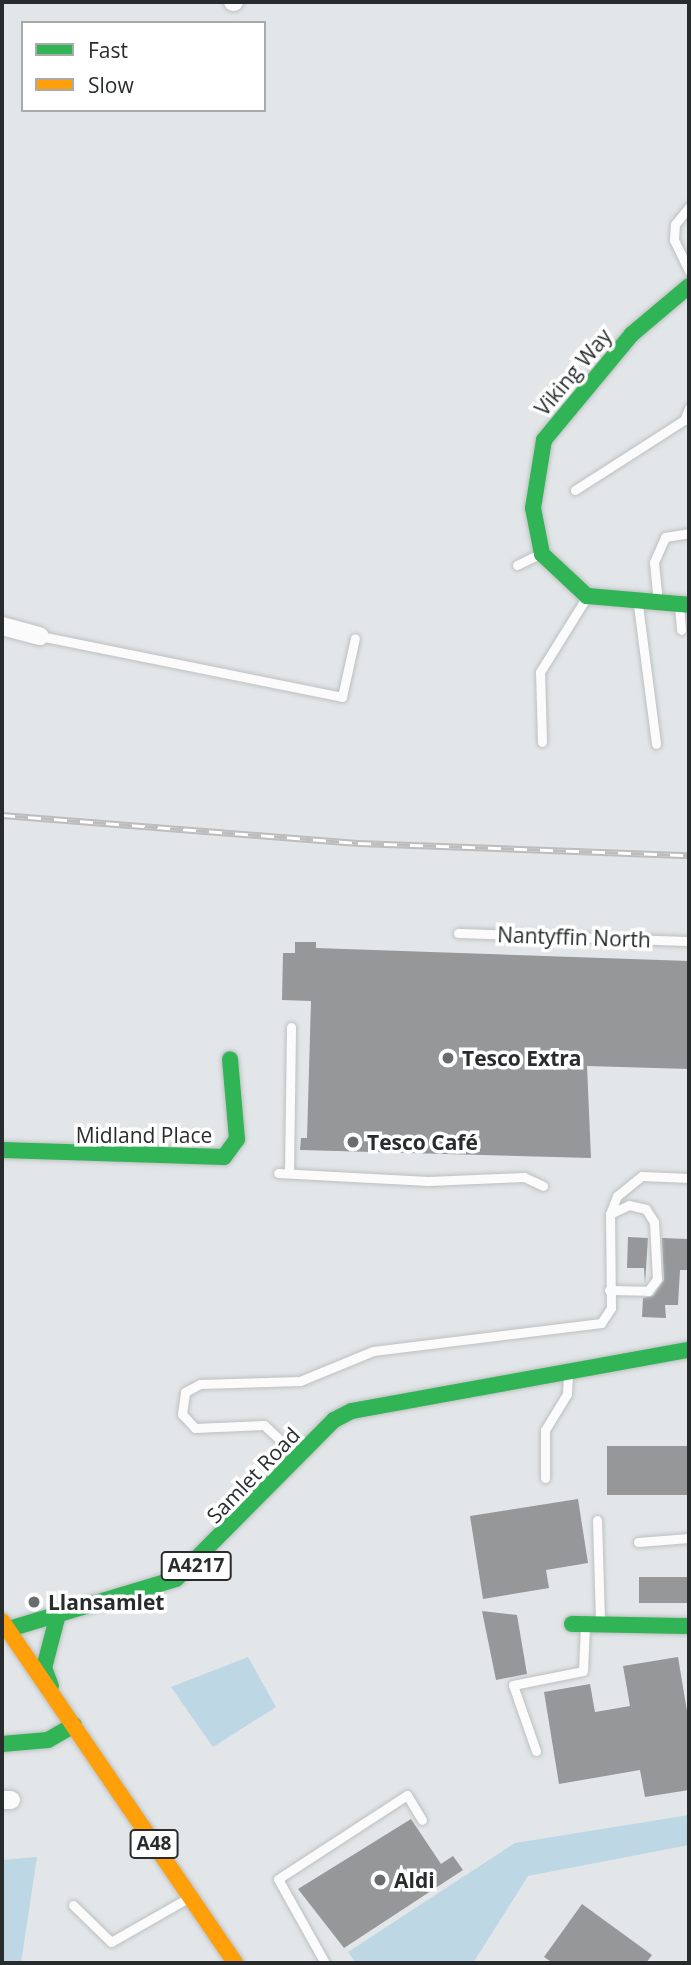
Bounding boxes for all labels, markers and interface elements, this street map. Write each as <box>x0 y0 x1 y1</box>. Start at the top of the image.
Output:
legend <box>21 21 266 112</box>
text: Fast <box>88 36 128 64</box>
text: Slow <box>88 71 134 99</box>
street label: Viking Way <box>529 324 617 420</box>
street label: Nantyffin North <box>497 922 651 952</box>
place label: Tesco Extra <box>462 1045 581 1071</box>
marker: Tesco Extra <box>440 1050 456 1066</box>
street label: Midland Place <box>76 1122 212 1148</box>
place label: Tesco Café <box>367 1129 478 1155</box>
marker: Tesco Café <box>345 1134 361 1150</box>
street label: Samlet Road <box>201 1422 305 1528</box>
road number: A4217 <box>159 1550 233 1582</box>
place label: Llansamlet <box>48 1589 164 1615</box>
marker: Llansamlet <box>26 1594 42 1610</box>
road number: A48 <box>130 1828 178 1860</box>
place label: Aldi <box>394 1867 435 1893</box>
marker: Aldi <box>372 1872 388 1888</box>

